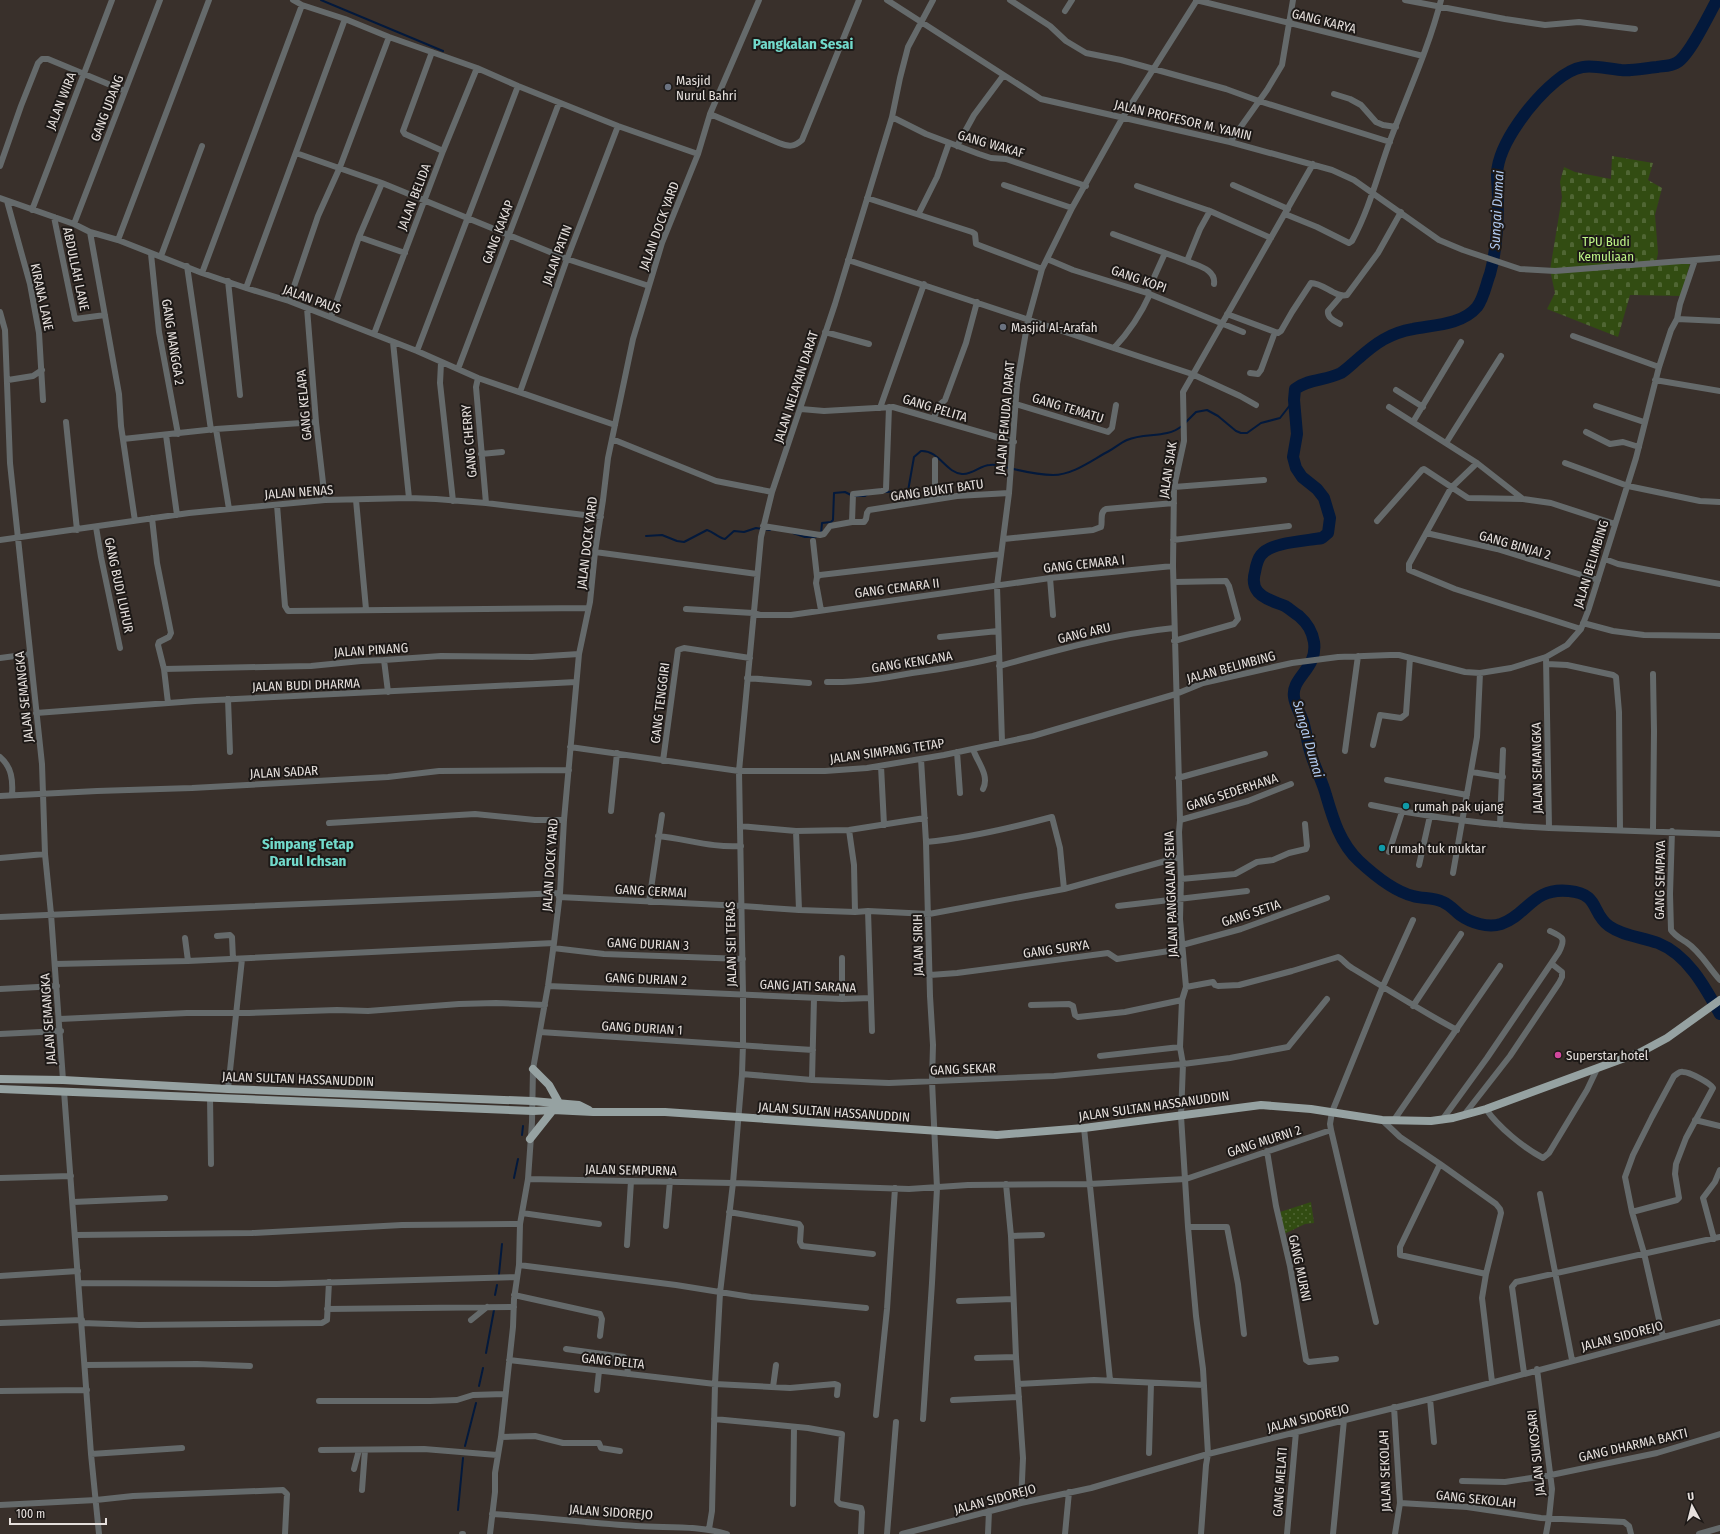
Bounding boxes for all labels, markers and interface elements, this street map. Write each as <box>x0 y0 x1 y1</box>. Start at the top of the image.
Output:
street label: GANG KARYA <box>1290 6 1358 36</box>
district label: Pangkalan Sesai <box>753 35 853 53</box>
street label: JALAN WIRA <box>43 70 79 132</box>
street label: GANG UDANG <box>87 73 127 143</box>
place label: Masjid Nurul Bahri <box>676 73 737 103</box>
marker: Masjid Nurul Bahri <box>663 82 673 92</box>
street label: JALAN PROFESOR M. YAMIN <box>1113 97 1253 143</box>
street label: GANG WAKAF <box>956 127 1026 161</box>
street label: JALAN BELIDA <box>394 161 434 233</box>
water label: Sungai Dumai <box>1486 169 1508 251</box>
street label: JALAN DOCK YARD <box>636 180 682 272</box>
street label: GANG KAKAP <box>479 198 517 266</box>
street label: JALAN PATIN <box>539 223 575 287</box>
street label: ABDULLAH LANE <box>60 226 92 312</box>
park label: TPU Budi Kemuliaan <box>1578 234 1634 264</box>
street label: KIRANA LANE <box>28 262 56 332</box>
street label: GANG KOPI <box>1109 263 1169 295</box>
street label: JALAN PAUS <box>281 282 343 316</box>
street label: GANG MANGGA 2 <box>159 298 187 386</box>
place label: Masjid Al-Arafah <box>1011 320 1098 335</box>
marker: Masjid Al-Arafah <box>998 322 1008 332</box>
street label: JALAN NELAYAN DARAT <box>771 329 821 445</box>
street label: JALAN PEMUDA DARAT <box>993 360 1017 476</box>
street label: GANG KELAPA <box>293 369 315 441</box>
street label: GANG TEMATU <box>1030 390 1106 426</box>
street label: GANG PELITA <box>901 391 969 425</box>
street label: GANG CHERRY <box>458 403 480 478</box>
street label: JALAN SIAK <box>1156 440 1180 500</box>
street label: GANG BUKIT BATU <box>890 476 984 504</box>
street label: JALAN NENAS <box>264 482 334 502</box>
street label: JALAN DOCK YARD <box>574 496 600 590</box>
street label: JALAN BELIMBING <box>1570 518 1612 610</box>
street label: GANG BINJAI 2 <box>1478 528 1553 562</box>
street label: GANG BUDI LUHUR <box>102 536 136 634</box>
street label: GANG CEMARA I <box>1043 552 1125 576</box>
street label: GANG CEMARA II <box>854 575 940 601</box>
street label: GANG ARU <box>1056 620 1112 646</box>
street label: JALAN PINANG <box>333 640 409 660</box>
street label: GANG KENCANA <box>870 648 954 676</box>
street label: JALAN BELIMBING <box>1185 648 1277 686</box>
street label: JALAN SEMANGKA <box>12 651 36 743</box>
street label: GANG TENGGIRI <box>648 662 672 744</box>
street label: JALAN BUDI DHARMA <box>252 676 360 694</box>
water label: Sungai Dumai <box>1289 697 1327 780</box>
street label: JALAN SEMANGKA <box>1529 722 1545 814</box>
street label: JALAN SIMPANG TETAP <box>829 736 945 766</box>
street label: JALAN SADAR <box>249 763 319 781</box>
street label: GANG SEDERHANA <box>1184 770 1280 814</box>
place label: rumah pak ujang <box>1414 799 1504 814</box>
marker: rumah pak ujang <box>1401 801 1411 811</box>
street label: JALAN DOCK YARD <box>539 818 561 912</box>
street label: JALAN PANGKALAN SENA <box>1161 830 1181 958</box>
district label: Simpang Tetap Darul Ichsan <box>262 835 354 870</box>
street label: GANG SEMPAYA <box>1652 840 1668 920</box>
place label: rumah tuk muktar <box>1390 841 1486 856</box>
marker: rumah tuk muktar <box>1377 843 1387 853</box>
street label: GANG CERMAI <box>615 882 687 900</box>
street label: GANG SETIA <box>1219 896 1283 930</box>
street label: JALAN SEI TERAS <box>723 901 739 987</box>
street label: JALAN SIRIH <box>910 914 926 976</box>
street label: GANG DURIAN 3 <box>607 935 689 953</box>
street label: GANG SURYA <box>1022 937 1090 961</box>
street label: GANG DURIAN 2 <box>605 970 687 988</box>
street label: JALAN SEMANGKA <box>37 973 59 1065</box>
street label: GANG JATI SARANA <box>759 977 857 995</box>
street label: GANG DURIAN 1 <box>601 1018 683 1038</box>
place label: Superstar hotel <box>1566 1048 1649 1063</box>
marker: Superstar hotel <box>1553 1050 1563 1060</box>
street label: GANG SEKAR <box>930 1060 996 1078</box>
street label: JALAN SULTAN HASSANUDDIN <box>222 1069 374 1089</box>
street label: JALAN SULTAN HASSANUDDIN <box>1078 1088 1230 1124</box>
street label: JALAN SULTAN HASSANUDDIN <box>758 1099 910 1125</box>
street label: GANG MURNI 2 <box>1225 1122 1303 1160</box>
street label: JALAN SEMPURNA <box>585 1162 677 1178</box>
street label: GANG MURNI <box>1286 1233 1314 1303</box>
street label: JALAN SIDOREJO <box>1579 1318 1665 1354</box>
street label: GANG DELTA <box>581 1350 645 1372</box>
street label: JALAN SIDOREJO <box>1265 1401 1351 1435</box>
street label: JALAN SUKOSARI <box>1524 1409 1548 1497</box>
street label: GANG DHARMA BAKTI <box>1577 1425 1689 1465</box>
street label: JALAN SEKOLAH <box>1376 1430 1394 1512</box>
street label: GANG MELATI <box>1270 1447 1290 1517</box>
street label: JALAN SIDOREJO <box>952 1481 1038 1517</box>
north arrow <box>1672 1486 1712 1526</box>
street label: GANG SEKOLAH <box>1435 1487 1517 1511</box>
text: U <box>1687 1490 1695 1503</box>
scale bar <box>10 1500 106 1526</box>
street label: JALAN SIDOREJO <box>568 1502 654 1522</box>
text: 100 m <box>16 1507 45 1521</box>

